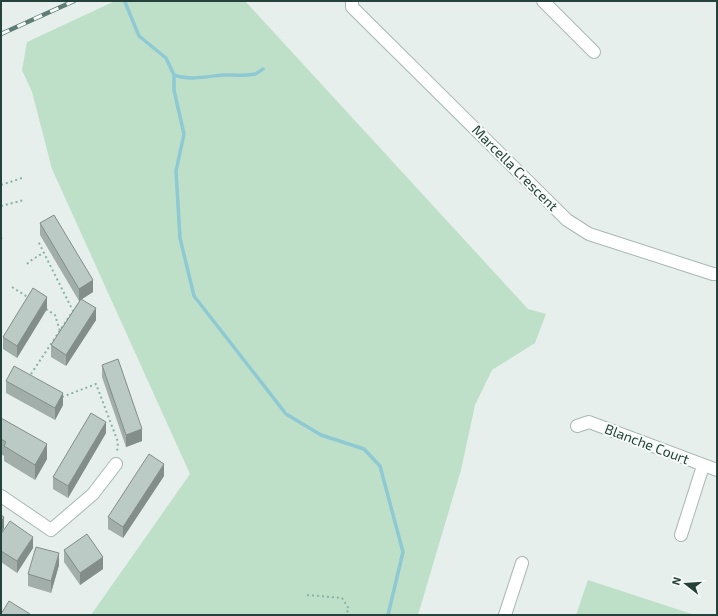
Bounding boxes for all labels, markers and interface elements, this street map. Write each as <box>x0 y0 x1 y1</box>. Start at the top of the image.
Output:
street label: Marcella Crescent <box>469 121 562 214</box>
street label: Blanche Court <box>603 420 692 467</box>
north arrow <box>666 564 706 604</box>
text: N <box>669 575 683 587</box>

